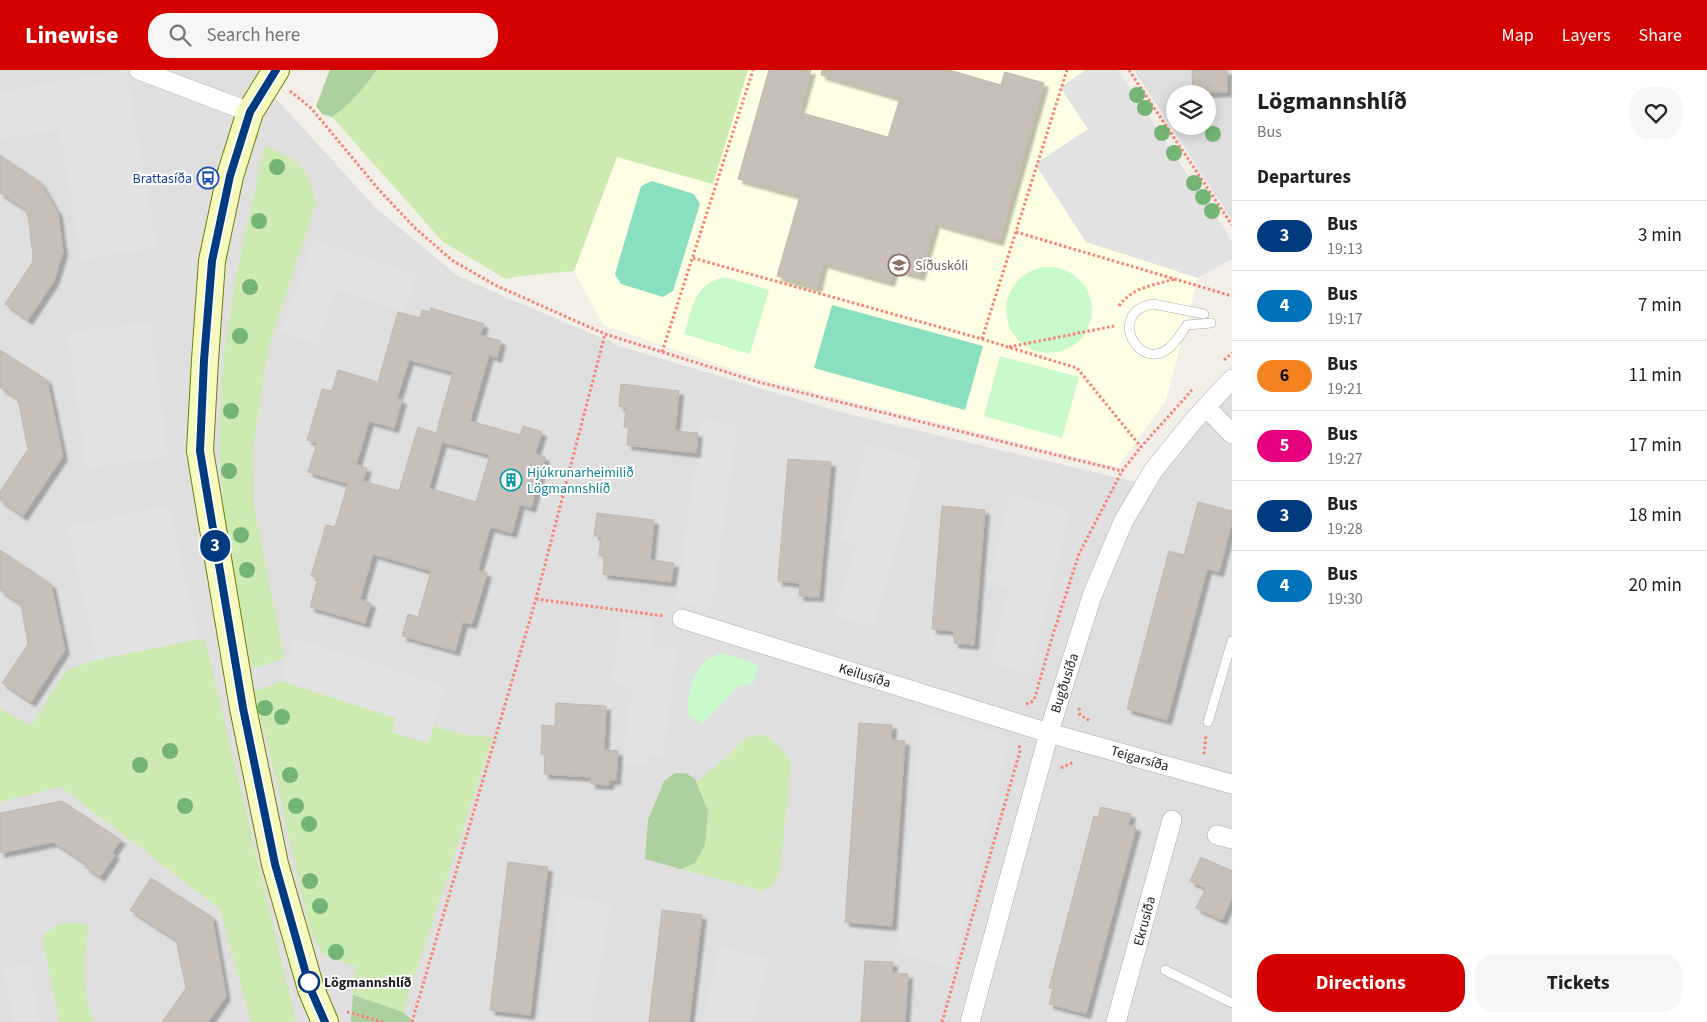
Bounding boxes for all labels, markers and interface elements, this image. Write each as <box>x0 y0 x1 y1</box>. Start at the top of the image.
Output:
search box <box>148 13 498 58</box>
text: Linewise <box>25 18 118 53</box>
icon: search <box>166 21 194 49</box>
text: Search here <box>206 22 300 49</box>
text: Map <box>1502 23 1534 48</box>
text: Layers <box>1562 23 1611 48</box>
text: Share <box>1639 23 1682 48</box>
text: Lögmannshlíð <box>1257 84 1407 119</box>
map controls <box>1166 85 1216 135</box>
button: layers <box>1166 85 1216 135</box>
button: heart <box>1630 87 1682 139</box>
text: Bus <box>1257 121 1282 143</box>
text: Departures <box>1257 164 1351 191</box>
bus stop icon: Brattasíða <box>196 166 220 190</box>
place label: Brattasíða <box>133 169 192 189</box>
text: Bus <box>1327 211 1358 238</box>
text: 3 min <box>1638 222 1682 249</box>
text: 3 <box>1280 223 1289 248</box>
text: 19:13 <box>1327 238 1363 260</box>
school or university icon: Síðuskóli <box>887 253 911 277</box>
place label: Síðuskóli <box>915 256 968 276</box>
text: Bus <box>1327 281 1358 308</box>
text: 7 min <box>1638 292 1682 319</box>
text: 4 <box>1280 293 1289 318</box>
text: 19:17 <box>1327 308 1363 330</box>
text: Bus <box>1327 351 1358 378</box>
text: 11 min <box>1628 362 1682 389</box>
text: 6 <box>1280 363 1289 388</box>
text: 19:21 <box>1327 378 1363 400</box>
text: Bus <box>1327 421 1358 448</box>
text: 17 min <box>1628 432 1682 459</box>
text: 5 <box>1280 433 1289 458</box>
text: 19:27 <box>1327 448 1363 470</box>
place label: Hjúkrunarheimilið Lögmannshlíð <box>527 463 634 499</box>
building icon: Hjúkrunarheimilið Lögmannshlíð <box>499 468 523 492</box>
text: Bus <box>1327 491 1358 518</box>
text: 18 min <box>1628 502 1682 529</box>
text: 3 <box>1280 503 1289 528</box>
text: 19:28 <box>1327 518 1363 540</box>
line badge: 3 <box>199 530 231 562</box>
text: 3 <box>210 533 220 558</box>
text: Bus <box>1327 561 1358 588</box>
text: 20 min <box>1628 572 1682 599</box>
text: 4 <box>1280 573 1289 598</box>
text: 19:30 <box>1327 588 1363 610</box>
street label: Bugðusíða <box>1046 651 1084 716</box>
street label: Keilusíða <box>836 659 893 693</box>
street label: Teigarsíða <box>1108 741 1171 777</box>
street label: Ekrusíða <box>1129 894 1161 948</box>
button: Directions <box>1257 954 1465 1012</box>
button: Tickets <box>1475 954 1682 1012</box>
marker: Lögmannshlíð <box>298 971 320 993</box>
place label: Lögmannshlíð <box>324 973 412 993</box>

